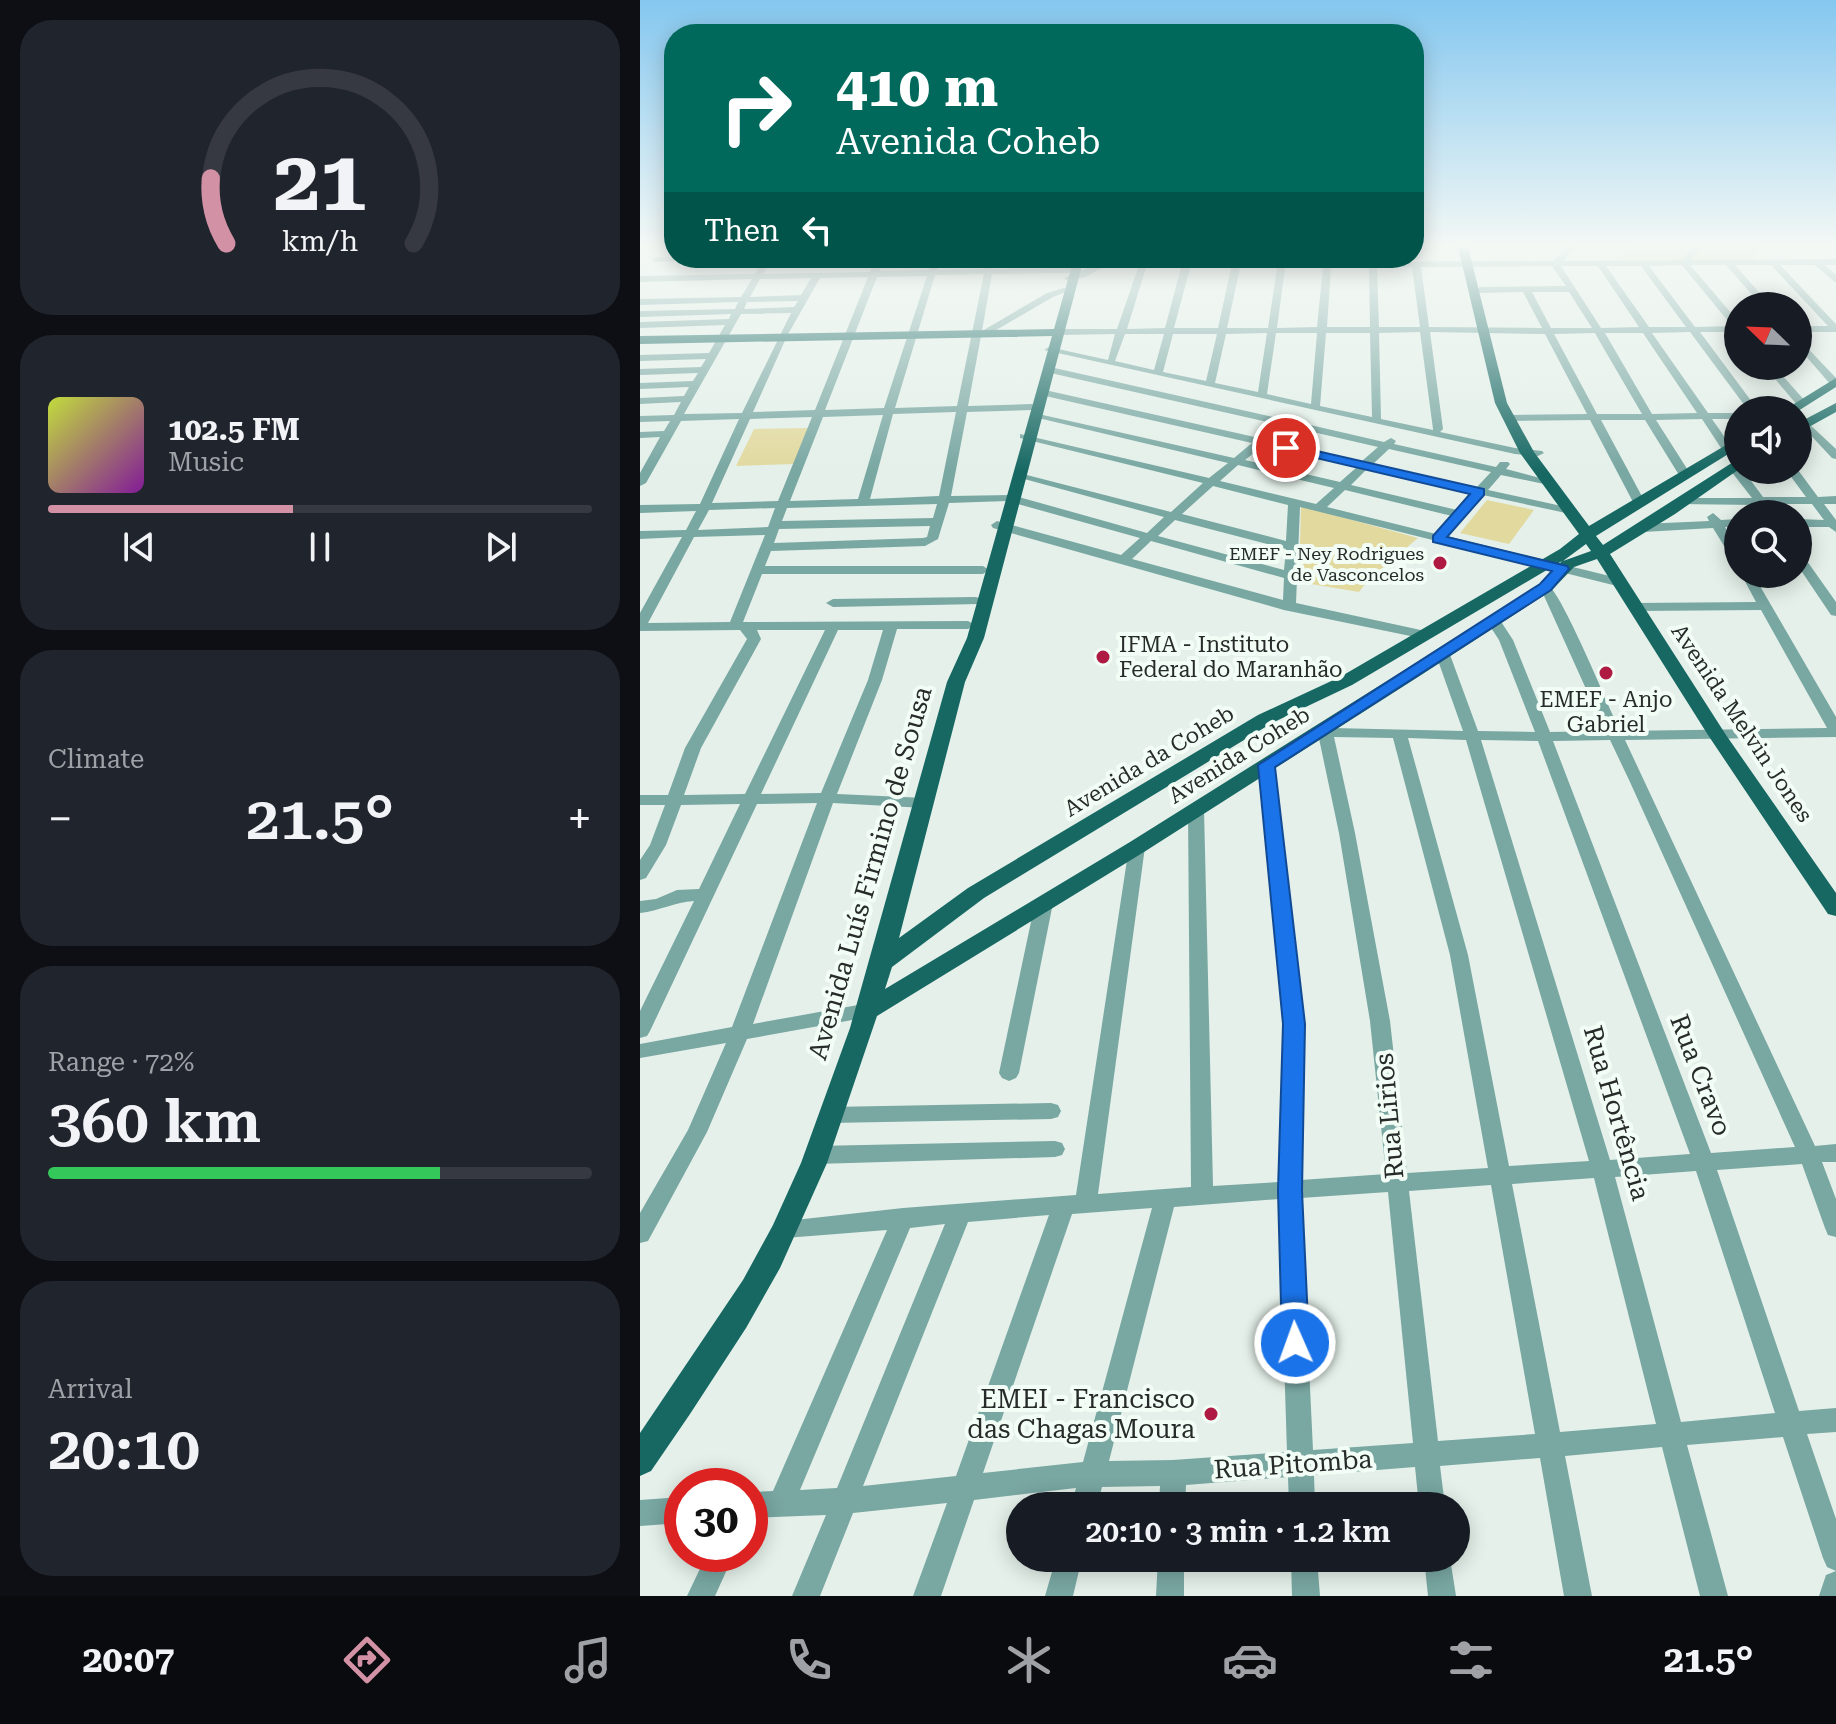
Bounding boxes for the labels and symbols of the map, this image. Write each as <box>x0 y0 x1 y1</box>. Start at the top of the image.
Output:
north arrow <box>1724 292 1812 380</box>
pin <box>1252 414 1320 482</box>
place label: EMEF - Ney Rodrigues de Vasconcelos <box>1229 543 1424 585</box>
marker: EMEF - Ney Rodrigues de Vasconcelos <box>1431 554 1449 572</box>
street label: Avenida Melvin Jones <box>1666 619 1818 827</box>
place label: IFMA - Instituto Federal do Maranhão <box>1119 632 1343 682</box>
marker: IFMA - Instituto Federal do Maranhão <box>1094 648 1112 666</box>
marker: EMEF - Anjo Gabriel <box>1597 664 1615 682</box>
street label: Avenida Luís Firmino de Sousa <box>802 683 938 1063</box>
place label: EMEF - Anjo Gabriel <box>1540 687 1672 737</box>
street label: Avenida da Coheb <box>1060 701 1238 821</box>
street label: Avenida Coheb <box>1164 702 1314 808</box>
street label: Rua Cravo <box>1664 1010 1738 1140</box>
street label: Rua Hortência <box>1578 1022 1656 1204</box>
street label: Rua Lirios <box>1369 1052 1409 1180</box>
position arrow <box>1253 1301 1337 1385</box>
place label: EMEI - Francisco das Chagas Moura <box>967 1384 1195 1444</box>
marker: EMEI - Francisco das Chagas Moura <box>1202 1405 1220 1423</box>
street label: Rua Pitomba <box>1213 1443 1373 1485</box>
speed limit sign: 30 <box>664 1468 768 1572</box>

